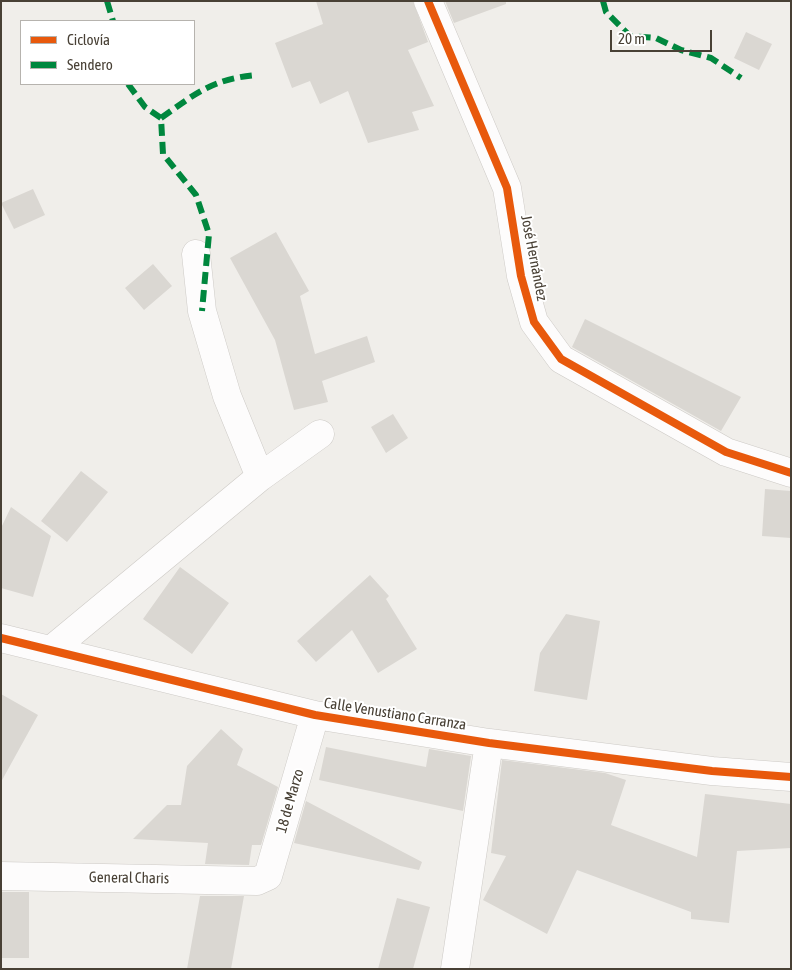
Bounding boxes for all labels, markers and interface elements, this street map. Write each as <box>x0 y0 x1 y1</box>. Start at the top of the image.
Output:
legend <box>20 20 195 85</box>
scale bar <box>612 20 714 52</box>
text: 20 m <box>618 30 645 47</box>
text: Ciclovía <box>67 31 110 48</box>
text: Sendero <box>67 56 113 73</box>
street label: José Hernández <box>517 214 551 302</box>
street label: Calle Venustiano Carranza <box>323 694 467 734</box>
street label: 18 de Marzo <box>272 767 308 835</box>
street label: General Charis <box>89 868 169 888</box>

